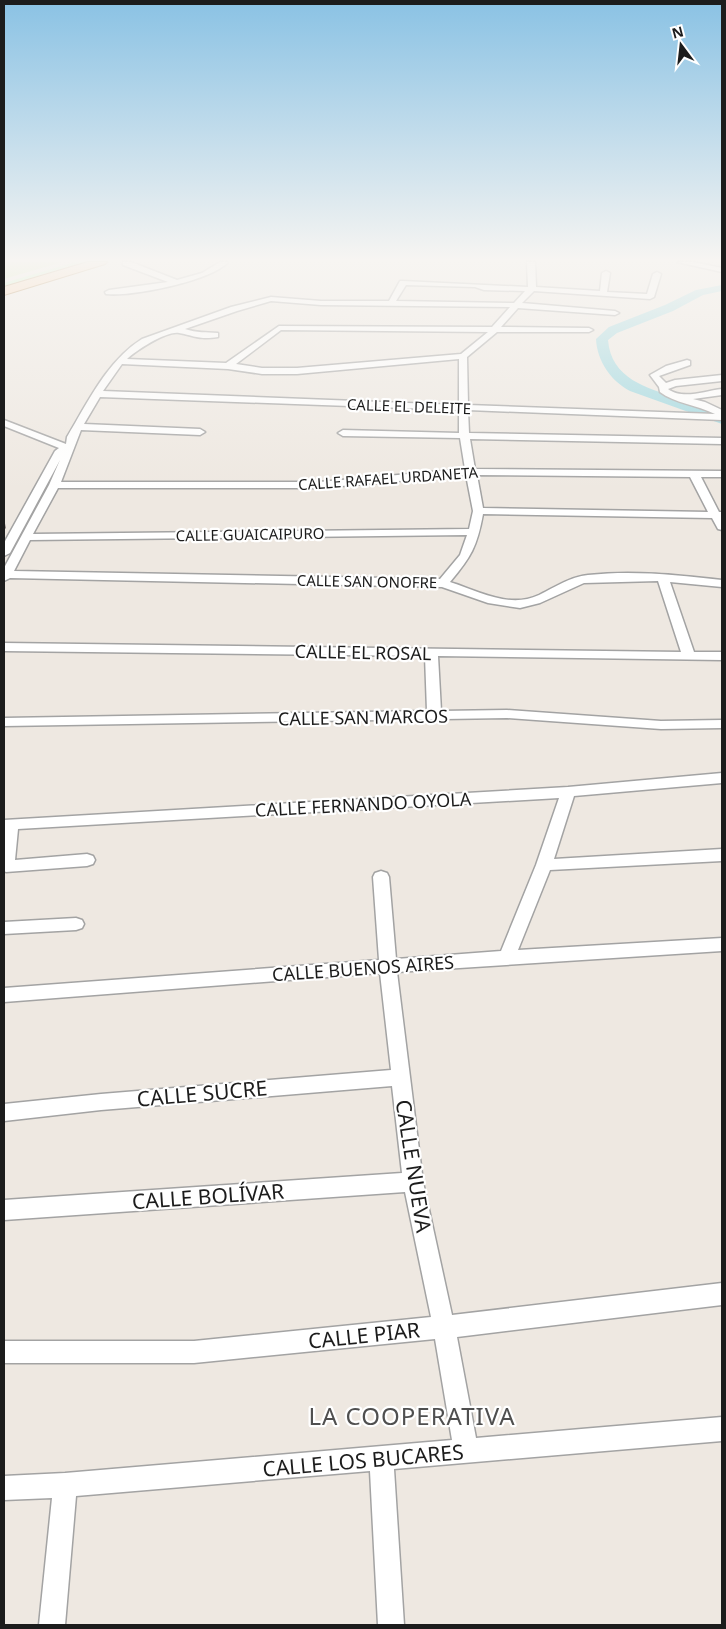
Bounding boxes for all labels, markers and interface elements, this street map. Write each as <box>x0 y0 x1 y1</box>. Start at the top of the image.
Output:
north arrow <box>656 20 706 70</box>
text: N <box>670 21 685 43</box>
street label: CALLE EL DELEITE <box>346 394 472 418</box>
street label: CALLE RAFAEL URDANETA <box>297 462 479 494</box>
street label: CALLE GUAICAIPURO <box>176 523 324 545</box>
street label: CALLE SAN ONOFRE <box>297 570 437 592</box>
street label: CALLE EL ROSAL <box>294 639 432 665</box>
street label: CALLE SAN MARCOS <box>278 704 448 730</box>
street label: CALLE FERNANDO OYOLA <box>254 786 472 822</box>
street label: CALLE BUENOS AIRES <box>271 950 455 986</box>
street label: CALLE SUCRE <box>136 1073 268 1113</box>
street label: CALLE NUEVA <box>390 1098 438 1235</box>
street label: CALLE BOLÍVAR <box>131 1177 285 1215</box>
street label: CALLE PIAR <box>307 1315 421 1355</box>
district label: LA COOPERATIVA <box>308 1399 516 1432</box>
street label: CALLE LOS BUCARES <box>261 1437 465 1483</box>

